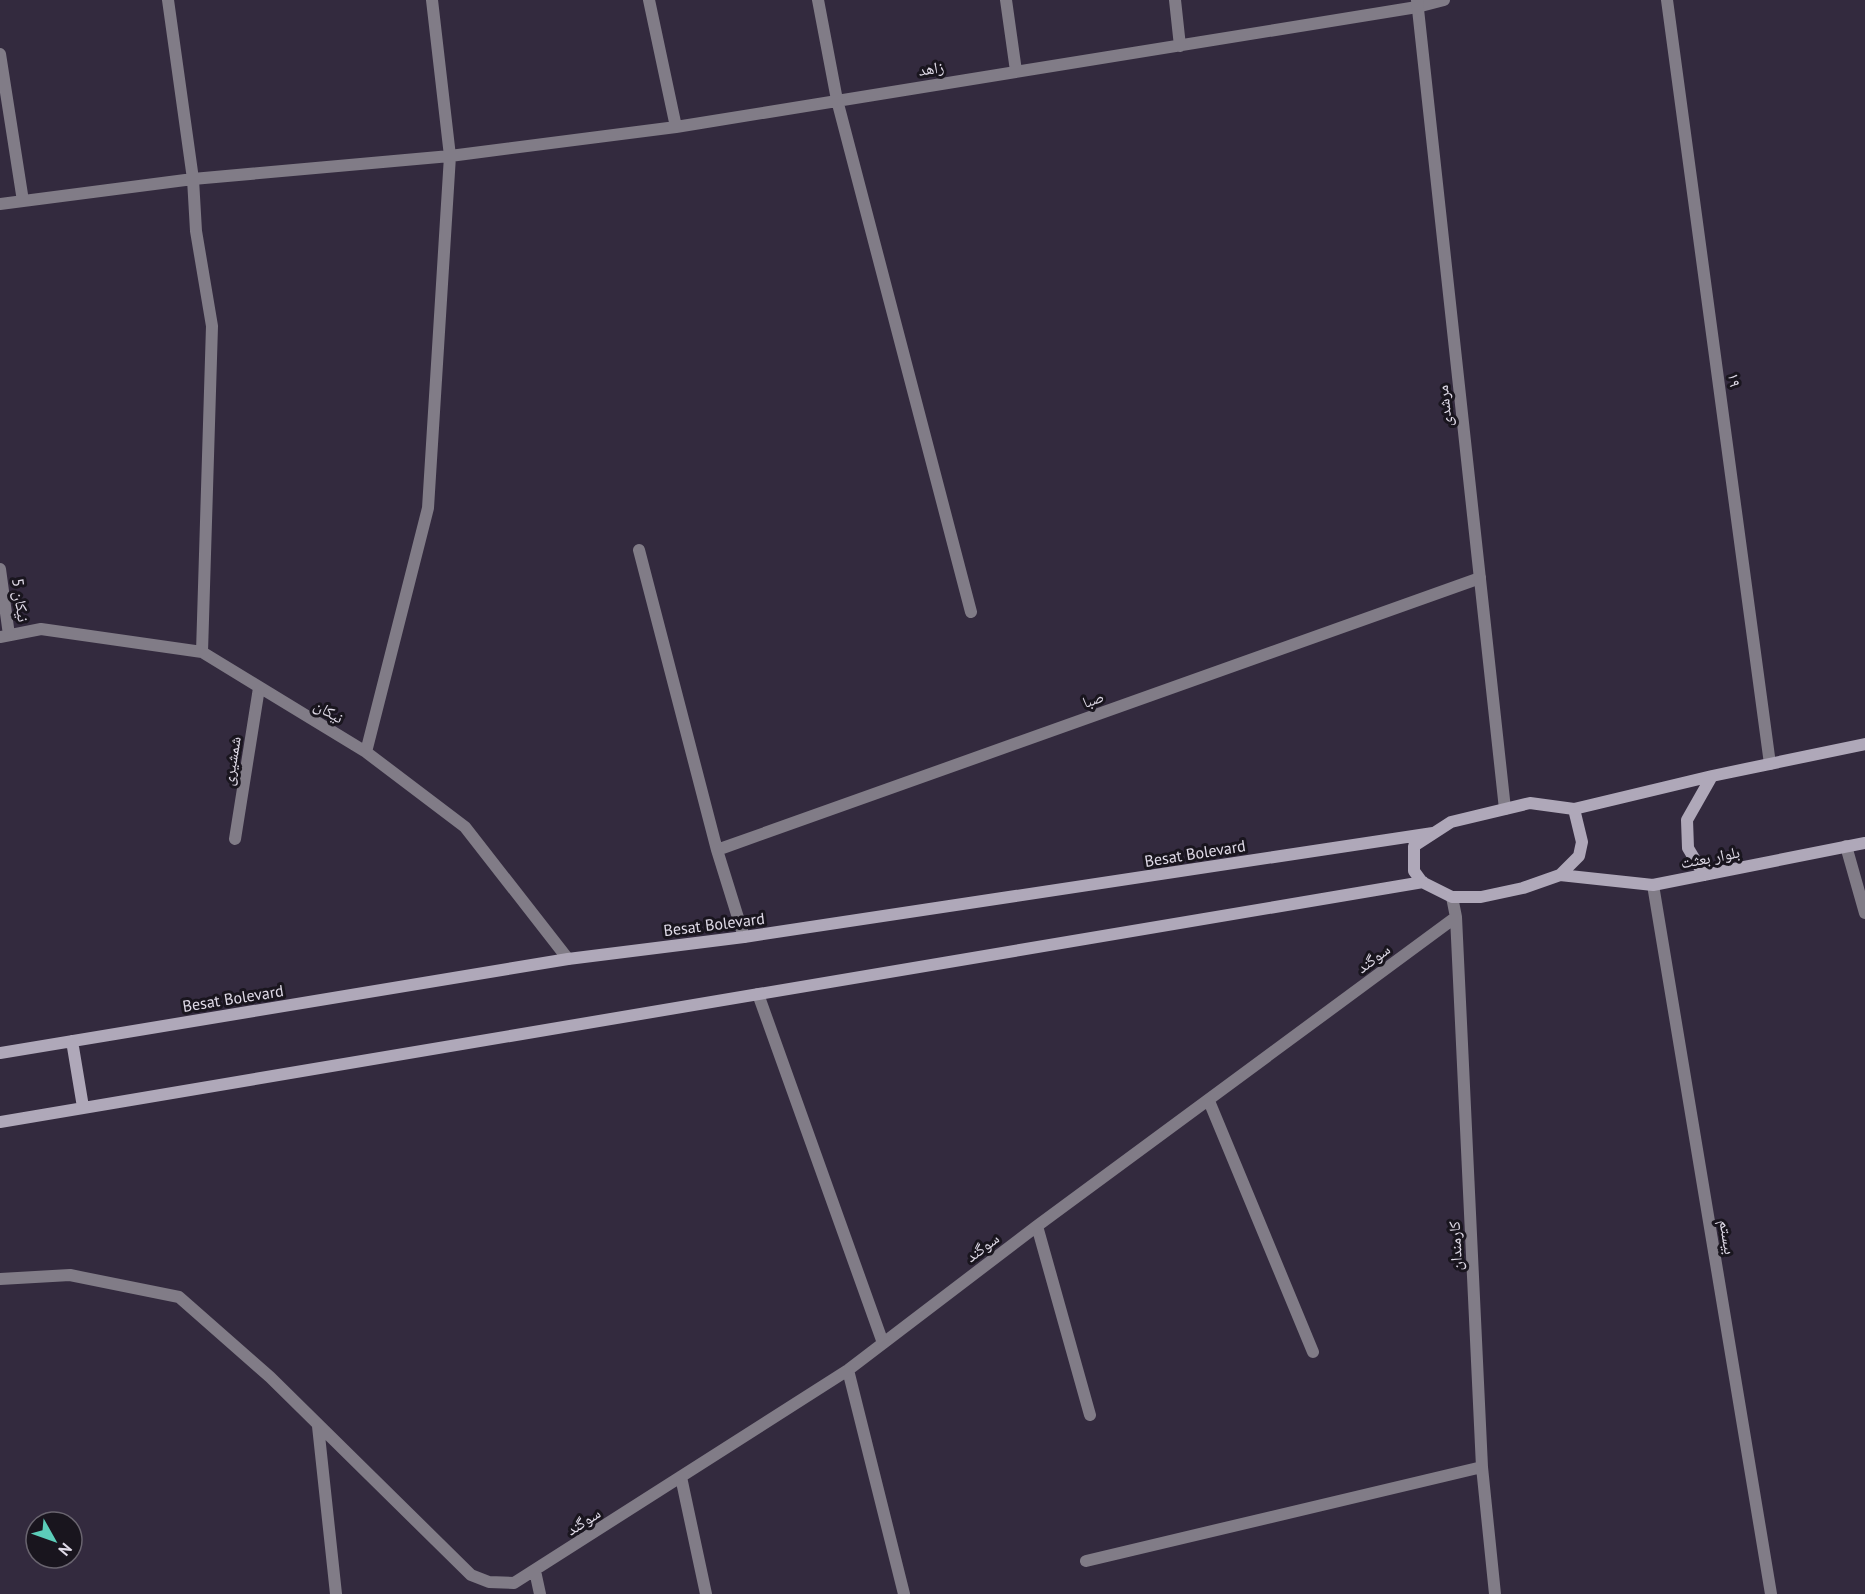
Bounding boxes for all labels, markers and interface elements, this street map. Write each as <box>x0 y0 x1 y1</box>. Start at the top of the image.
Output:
street label: زاهد <box>917 56 945 80</box>
street label: ۱۹ <box>1724 371 1746 389</box>
street label: مرشدی <box>1432 384 1457 428</box>
street label: نیکان 5 <box>7 577 34 623</box>
street label: صبا <box>1080 686 1106 712</box>
street label: نیکان <box>310 694 347 728</box>
street label: شمشیری <box>217 735 246 787</box>
street label: Besat Bolevard <box>1143 835 1247 871</box>
street label: بلوار بعثت <box>1679 841 1741 873</box>
street label: Besat Bolevard <box>662 908 766 940</box>
street label: سوگند <box>1352 939 1394 977</box>
street label: Besat Bolevard <box>181 980 285 1016</box>
street label: بیستم <box>1714 1218 1741 1256</box>
street label: کارمندان <box>1444 1220 1467 1271</box>
street label: سوگند <box>961 1228 1003 1266</box>
street label: سوگند <box>562 1503 604 1539</box>
north arrow <box>24 1510 84 1570</box>
text: N <box>54 1539 77 1560</box>

